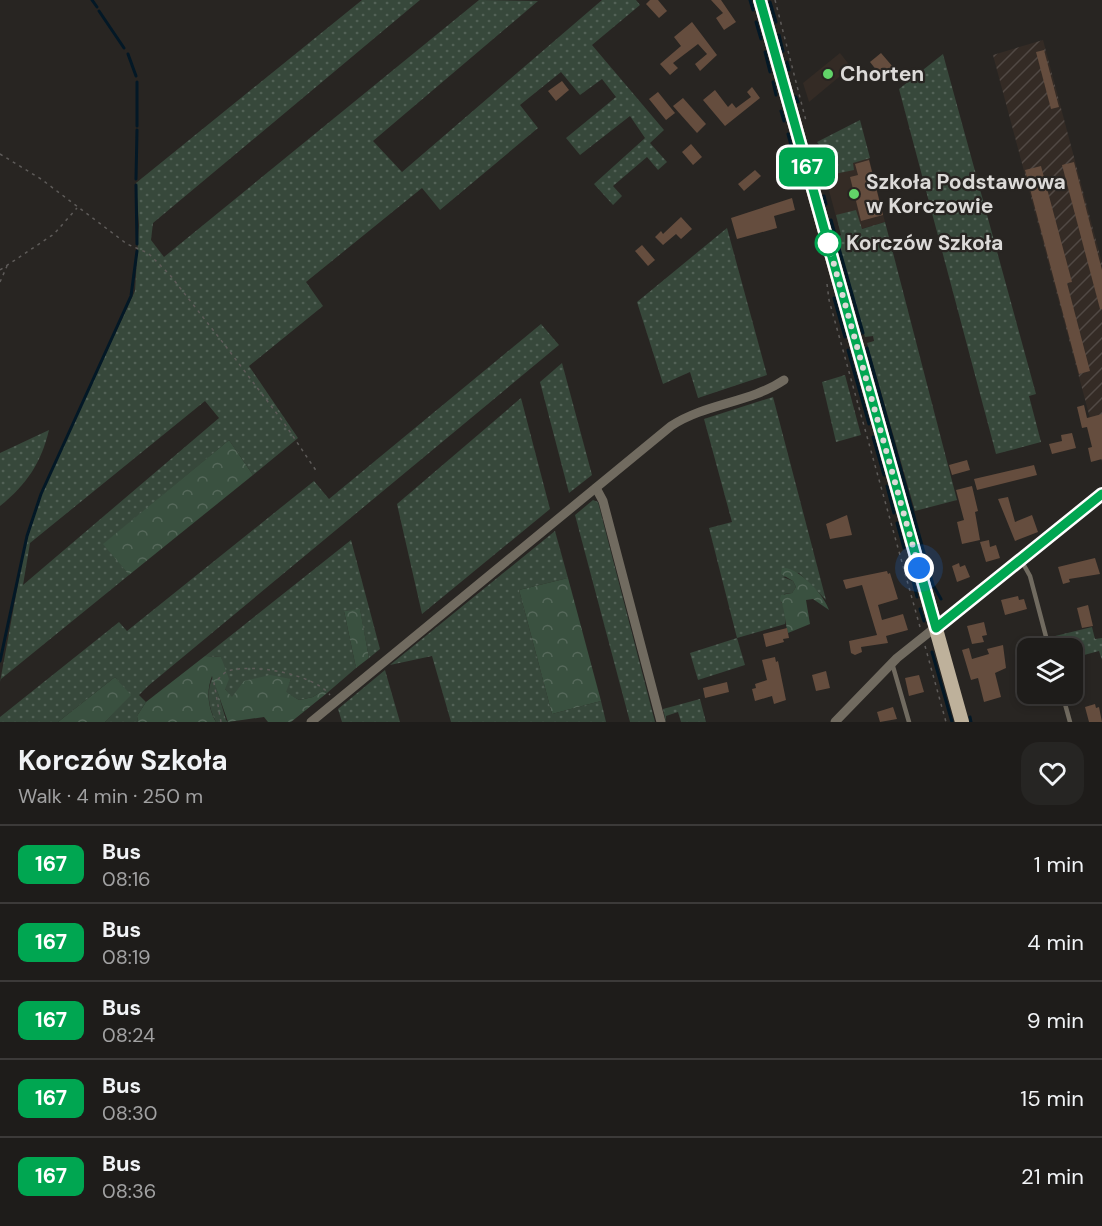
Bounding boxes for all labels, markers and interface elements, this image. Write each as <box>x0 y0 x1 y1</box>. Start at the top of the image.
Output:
place label: Chorten <box>840 60 924 88</box>
marker: Chorten <box>821 67 835 81</box>
line badge: 167 <box>772 148 842 186</box>
text: 167 <box>791 153 823 181</box>
place label: Szkoła Podstawowa w Korczowie <box>866 168 1066 220</box>
marker: Szkoła Podstawowa w Korczowie <box>847 187 861 201</box>
place label: Korczów Szkoła <box>846 229 1003 257</box>
marker: Korczów Szkoła <box>815 230 841 256</box>
your location <box>904 553 934 583</box>
map controls <box>1017 638 1083 704</box>
button: layers <box>1017 638 1083 704</box>
text: Korczów Szkoła <box>18 742 228 779</box>
button: heart <box>1021 742 1084 805</box>
text: Walk · 4 min · 250 m <box>18 783 203 809</box>
text: Bus <box>102 837 141 866</box>
text: 167 <box>35 850 67 878</box>
text: 1 min <box>1034 850 1084 879</box>
text: 08:16 <box>102 866 151 892</box>
text: Bus <box>102 915 141 944</box>
text: 167 <box>35 928 67 956</box>
text: 4 min <box>1027 928 1084 957</box>
text: 08:19 <box>102 944 151 970</box>
text: Bus <box>102 993 141 1022</box>
text: 167 <box>35 1006 67 1034</box>
text: 9 min <box>1027 1006 1084 1035</box>
text: 08:24 <box>102 1022 155 1048</box>
text: Bus <box>102 1071 141 1100</box>
text: 167 <box>35 1084 67 1112</box>
text: 15 min <box>1020 1084 1084 1113</box>
text: 08:30 <box>102 1100 157 1126</box>
text: Bus <box>102 1149 141 1178</box>
text: 167 <box>35 1162 67 1190</box>
text: 21 min <box>1021 1162 1084 1191</box>
text: 08:36 <box>102 1178 156 1204</box>

